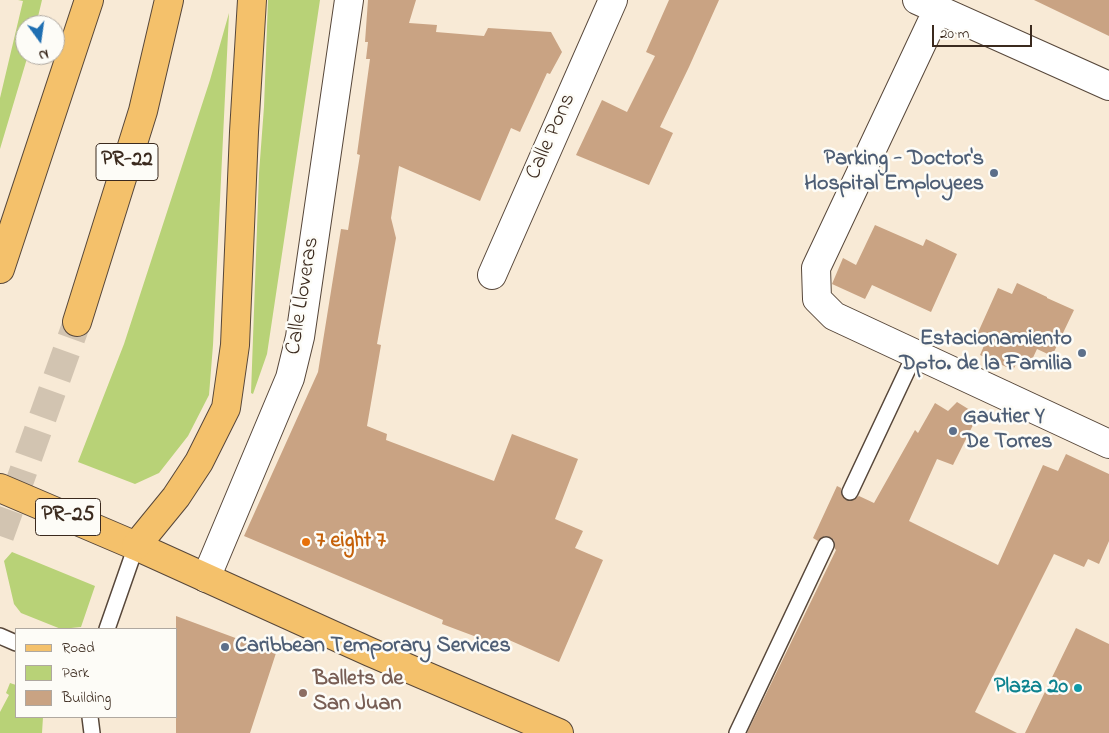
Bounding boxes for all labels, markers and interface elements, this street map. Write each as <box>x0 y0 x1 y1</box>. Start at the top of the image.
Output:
north arrow <box>15 15 65 65</box>
scale bar <box>934 15 1034 47</box>
text: 20 m <box>940 23 969 45</box>
text: N <box>36 43 51 65</box>
street label: Calle Pons <box>521 90 583 184</box>
road number: PR-22 <box>96 144 158 180</box>
place label: Parking - Doctor's Hospital Employees <box>804 147 984 198</box>
marker: Parking - Doctor's Hospital Employees <box>988 167 1000 179</box>
street label: Calle Lloveras <box>282 235 326 357</box>
place label: Estacionamiento Dpto. de la Familia <box>900 327 1072 378</box>
marker: Estacionamiento Dpto. de la Familia <box>1076 347 1088 359</box>
place label: Gautier Y De Torres <box>963 405 1052 456</box>
marker: Gautier Y De Torres <box>947 425 959 437</box>
road number: PR-25 <box>36 498 100 536</box>
place label: 7 eight 7 <box>316 529 386 555</box>
marker: 7 eight 7 <box>300 536 312 548</box>
legend <box>15 628 178 718</box>
place label: Caribbean Temporary Services <box>235 634 511 660</box>
text: Road <box>62 637 95 659</box>
marker: Caribbean Temporary Services <box>219 641 231 653</box>
text: Park <box>62 662 89 684</box>
place label: Ballets de San Juan <box>313 667 403 718</box>
place label: Plaza 20 <box>994 675 1068 701</box>
marker: Plaza 20 <box>1072 682 1084 694</box>
text: Building <box>62 687 111 709</box>
marker: Ballets de San Juan <box>297 687 309 699</box>

